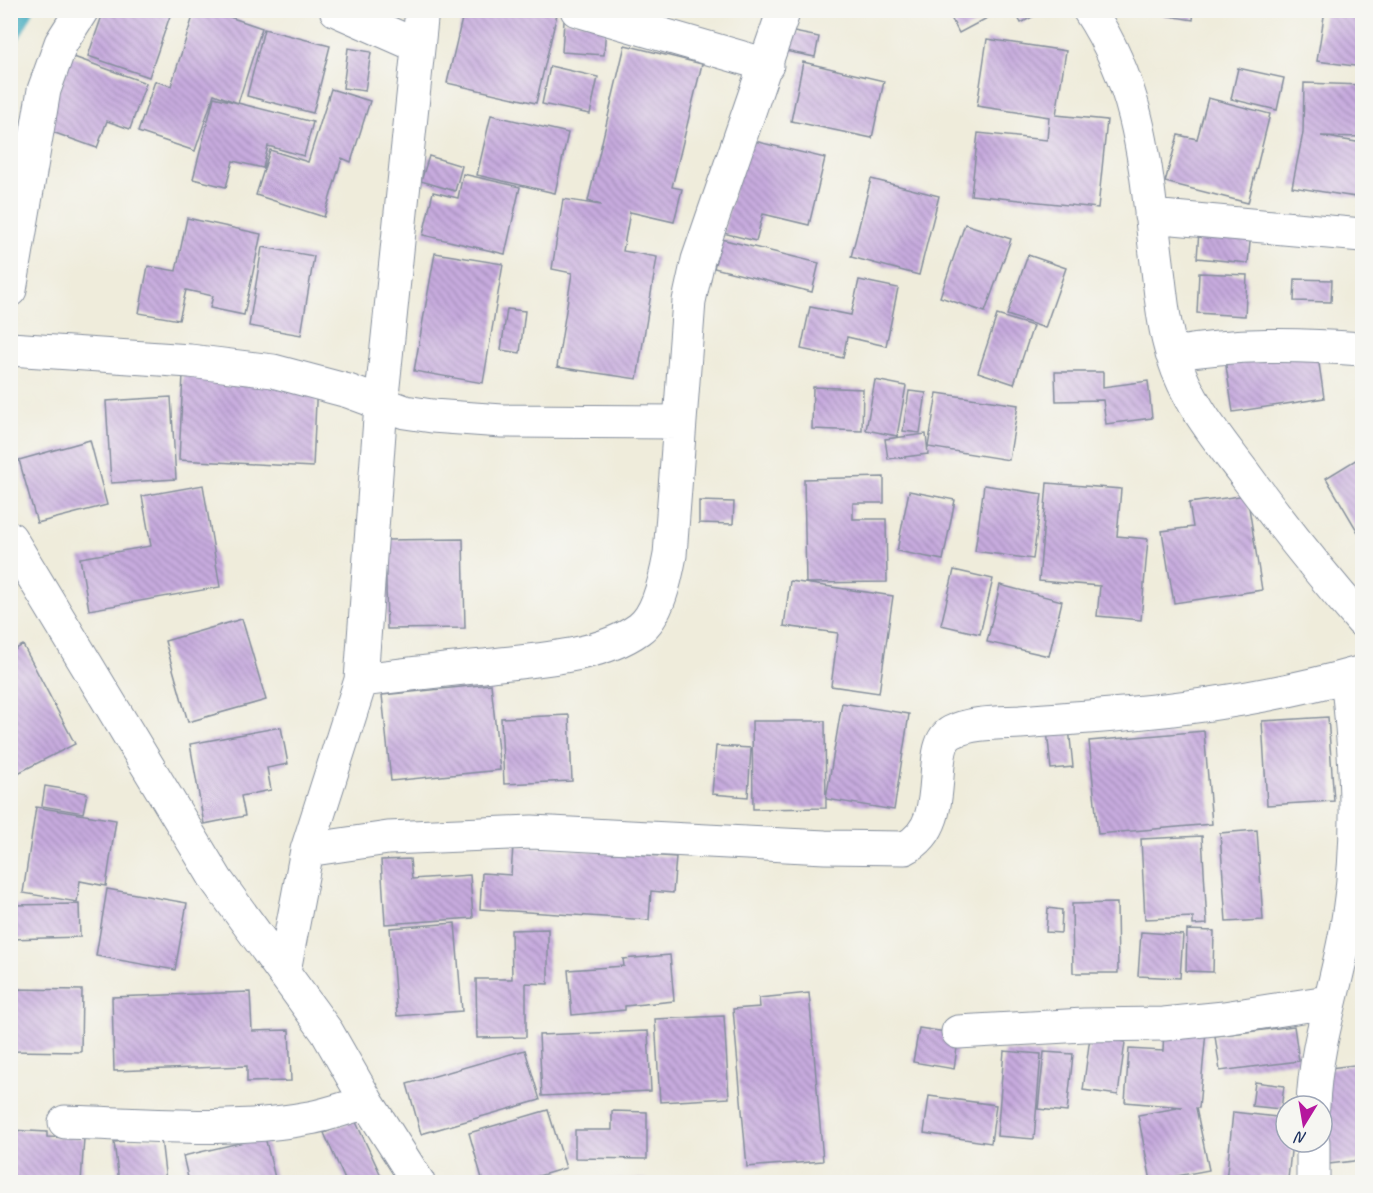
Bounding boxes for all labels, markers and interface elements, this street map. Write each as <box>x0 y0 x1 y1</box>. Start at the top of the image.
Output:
north arrow <box>1274 1094 1334 1154</box>
text: N <box>1292 1126 1308 1149</box>

